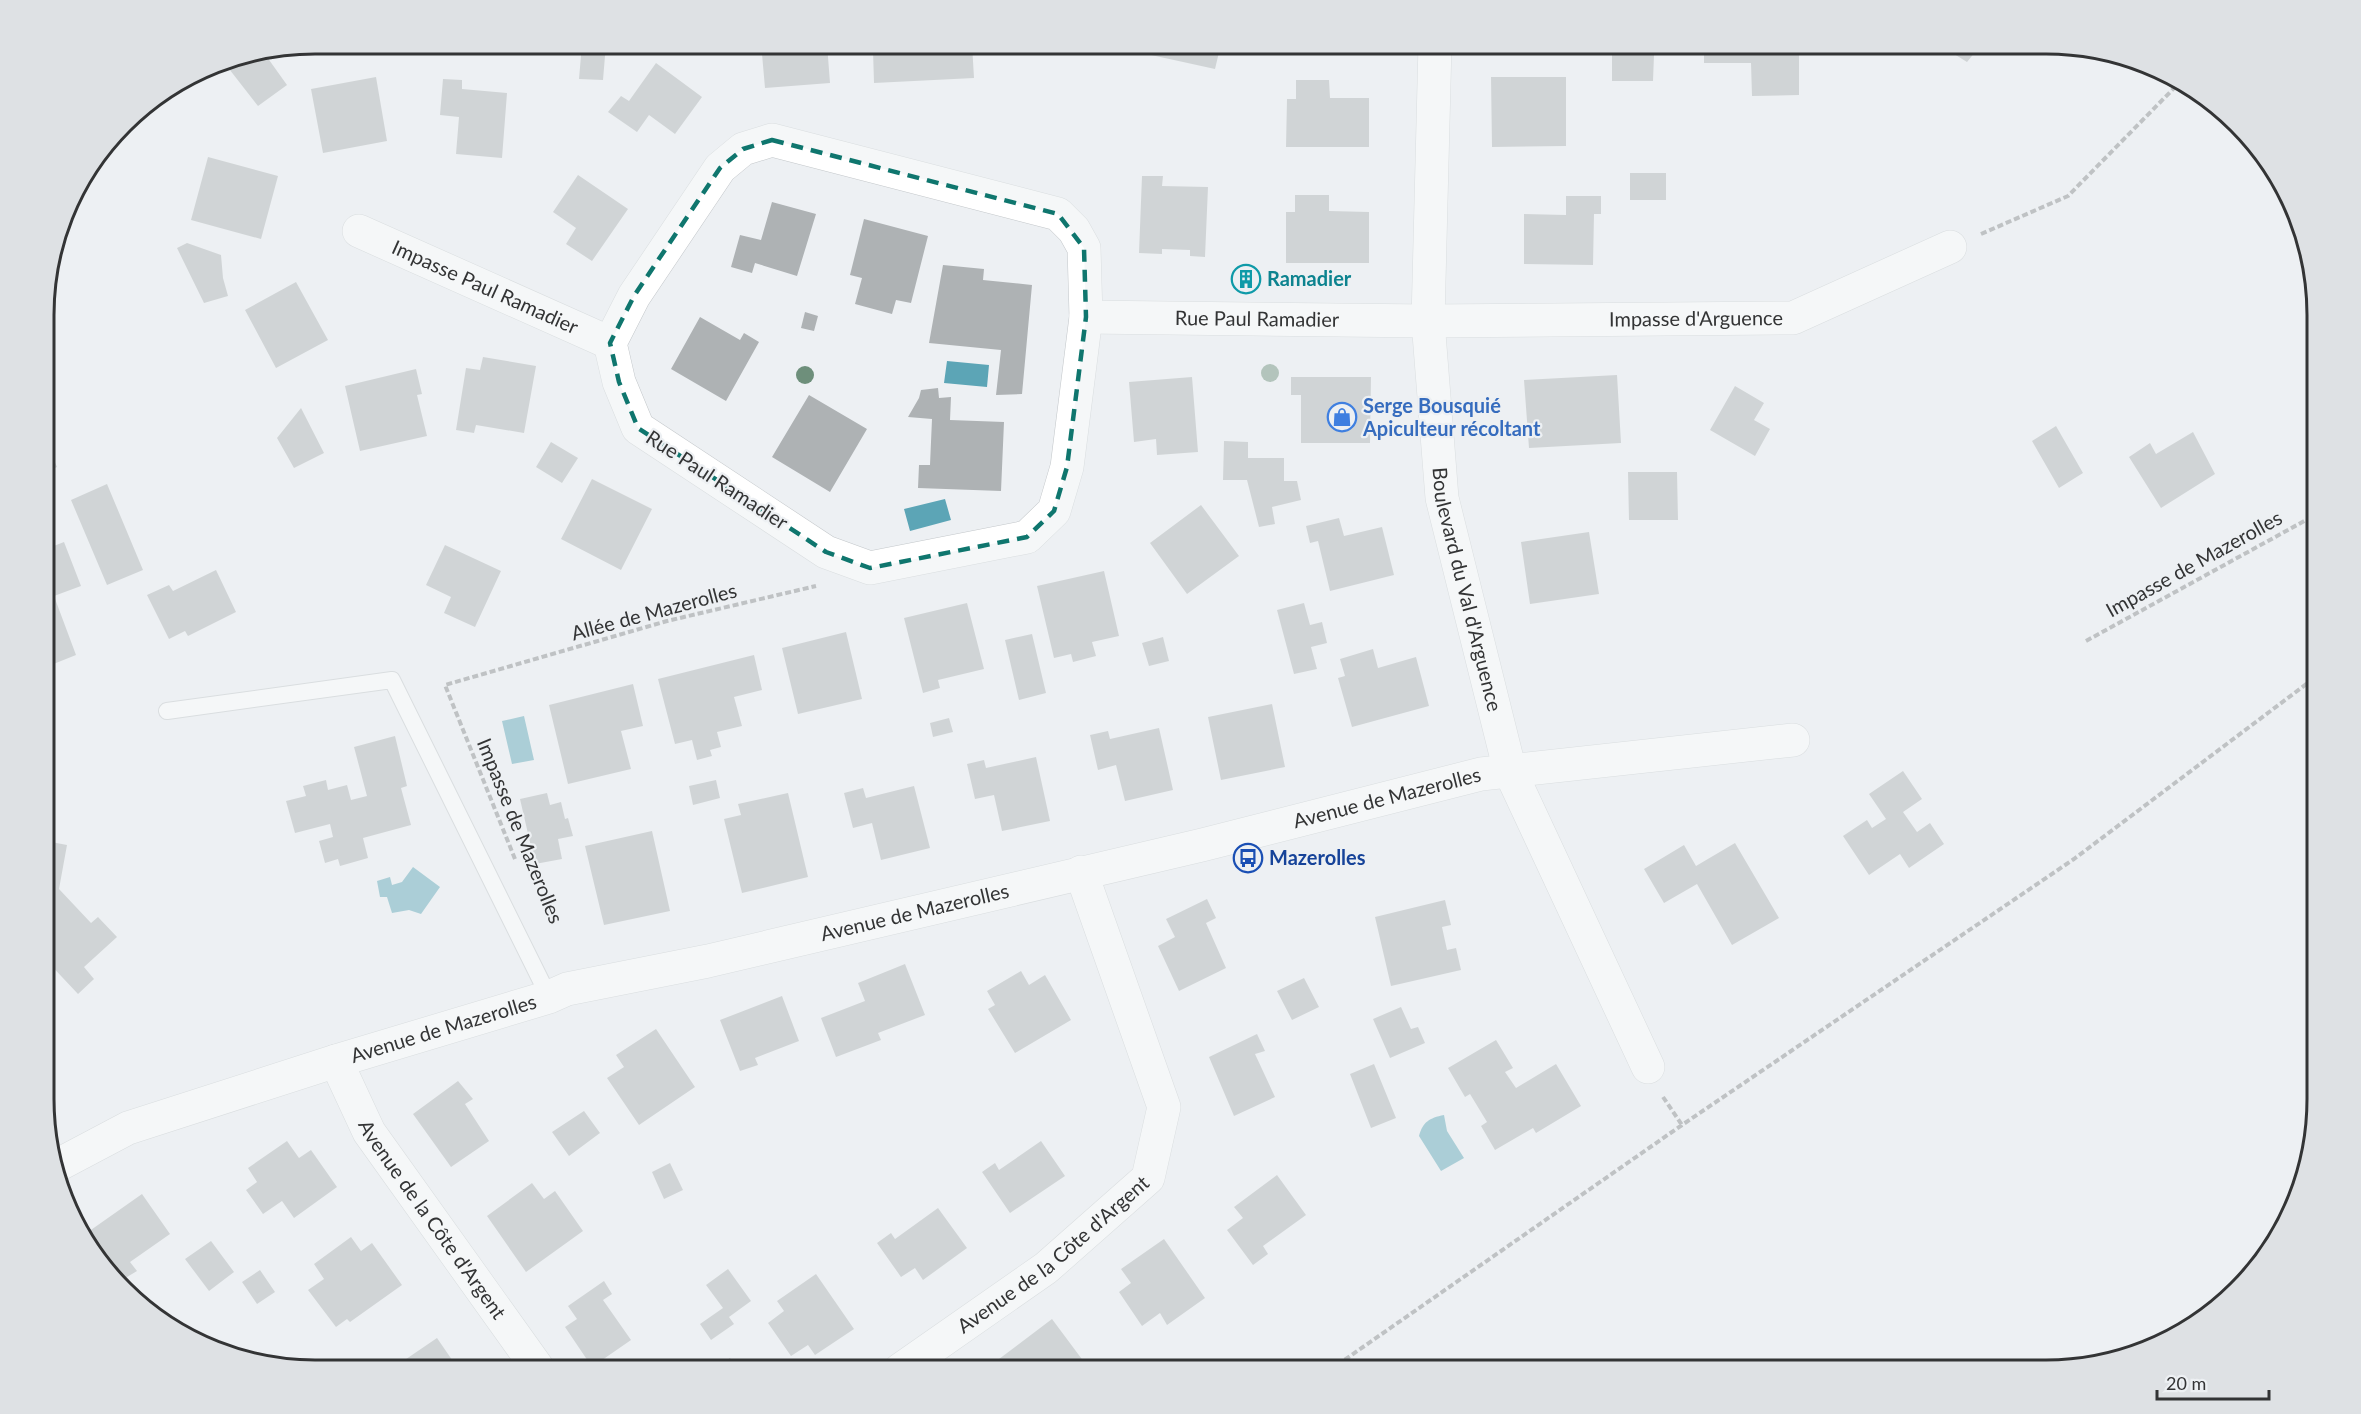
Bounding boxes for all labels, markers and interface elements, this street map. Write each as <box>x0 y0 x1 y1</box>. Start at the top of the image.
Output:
street label: Impasse Paul Ramadier <box>389 234 583 339</box>
building icon: Ramadier <box>1230 263 1262 295</box>
place label: Ramadier <box>1267 266 1352 290</box>
street label: Rue Paul Ramadier <box>1175 305 1340 331</box>
street label: Impasse d'Arguence <box>1609 305 1783 331</box>
place label: Serge Bousquié Apiculteur récoltant <box>1362 393 1541 440</box>
shop icon: Serge Bousquié Apiculteur récoltant <box>1326 401 1358 433</box>
street label: Rue Paul Ramadier <box>642 424 794 534</box>
street label: Boulevard du Val d'Arguence <box>1429 466 1508 714</box>
street label: Impasse de Mazerolles <box>2101 505 2286 621</box>
street label: Allée de Mazerolles <box>568 577 739 645</box>
street label: Impasse de Mazerolles <box>473 735 569 927</box>
street label: Avenue de Mazerolles <box>1290 762 1483 832</box>
bus stop icon: Mazerolles <box>1232 842 1264 874</box>
place label: Mazerolles <box>1269 845 1366 869</box>
street label: Avenue de Mazerolles <box>818 878 1011 945</box>
street label: Avenue de Mazerolles <box>347 988 539 1067</box>
street label: Avenue de la Côte d'Argent <box>354 1116 512 1323</box>
street label: Avenue de la Côte d'Argent <box>952 1170 1153 1337</box>
scale bar <box>2157 1363 2270 1401</box>
text: 20 m <box>2166 1372 2206 1394</box>

